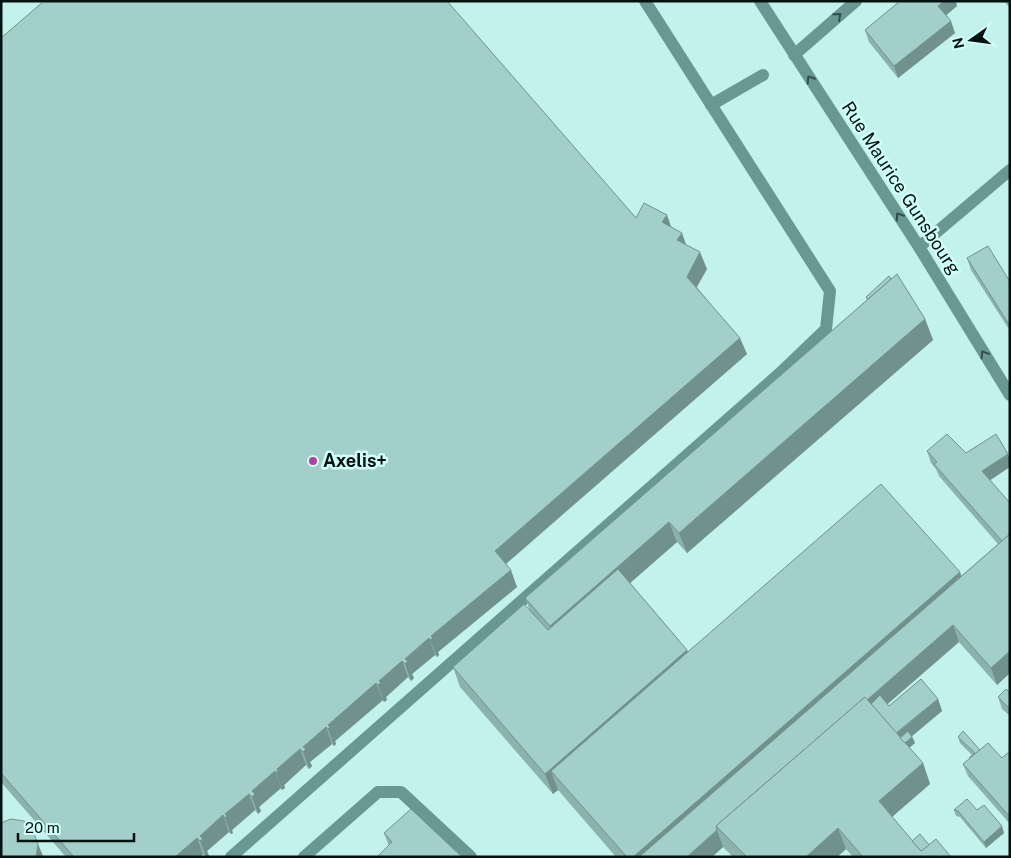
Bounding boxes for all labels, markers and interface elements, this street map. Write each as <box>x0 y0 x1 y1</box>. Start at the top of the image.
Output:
one-way arrow <box>833 13 842 22</box>
north arrow <box>946 15 996 65</box>
text: N <box>949 36 967 50</box>
one-way arrow <box>807 76 816 85</box>
street label: Rue Maurice Gunsbourg <box>838 97 965 278</box>
one-way arrow <box>895 212 905 221</box>
one-way arrow <box>981 350 991 359</box>
place label: Axelis+ <box>323 450 387 471</box>
marker: Axelis+ <box>307 455 319 467</box>
scale bar <box>18 810 134 842</box>
text: 20 m <box>25 819 60 836</box>

